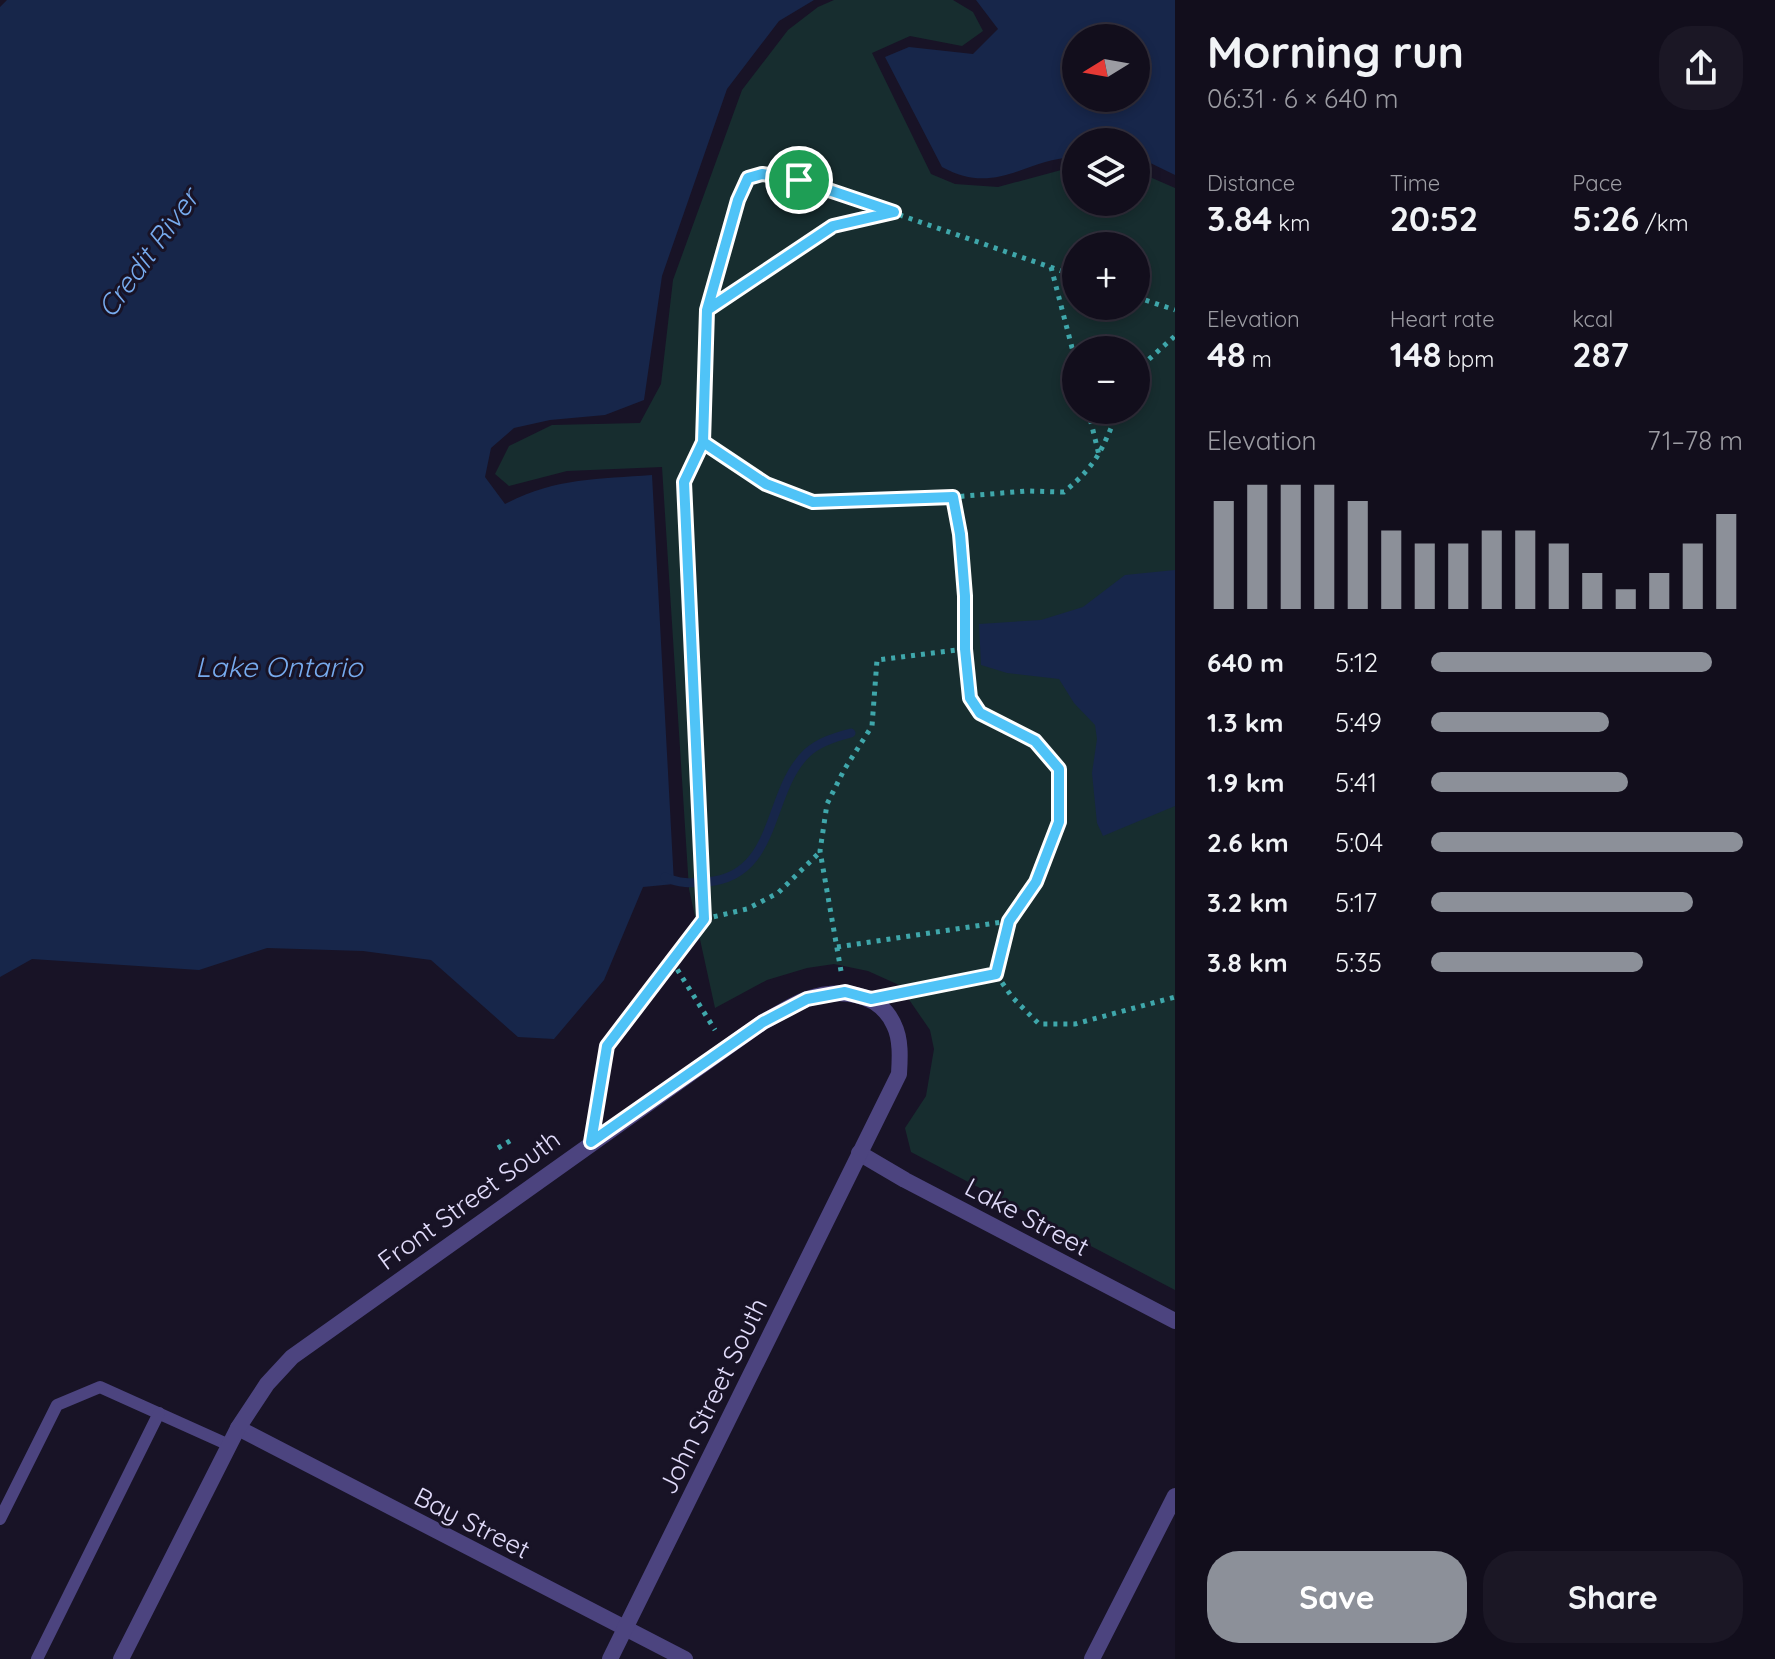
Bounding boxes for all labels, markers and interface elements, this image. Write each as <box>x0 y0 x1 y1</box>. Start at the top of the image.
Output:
north arrow <box>1062 24 1150 112</box>
map controls <box>1062 24 1150 424</box>
text: Morning run <box>1207 24 1464 79</box>
button: share <box>1659 26 1743 110</box>
text: 06:31 · 6 × 640 m <box>1207 82 1398 115</box>
button: layers <box>1062 128 1150 216</box>
pin <box>765 146 833 214</box>
icon: arrive <box>777 158 821 202</box>
text: Distance <box>1207 169 1295 197</box>
text: Time <box>1390 169 1440 197</box>
text: Pace <box>1572 169 1623 197</box>
water label: Credit River <box>89 179 208 324</box>
text: 3.84 <box>1207 197 1272 240</box>
text: 20:52 <box>1390 197 1478 240</box>
text: 5:26 <box>1572 197 1639 240</box>
text: km <box>1272 209 1310 237</box>
text: /km <box>1639 209 1689 237</box>
button: + <box>1062 232 1150 320</box>
text: Elevation <box>1207 305 1300 333</box>
text: Heart rate <box>1390 305 1495 333</box>
text: kcal <box>1572 305 1613 333</box>
text: 48 <box>1207 333 1246 376</box>
text: 148 <box>1390 333 1442 376</box>
text: 287 <box>1572 333 1629 376</box>
button: − <box>1062 336 1150 424</box>
text: m <box>1246 345 1272 373</box>
text: bpm <box>1442 345 1494 373</box>
text: Elevation <box>1207 424 1317 457</box>
text: 71–78 m <box>1647 424 1743 457</box>
text: 640 m <box>1207 646 1284 679</box>
text: 5:12 <box>1335 646 1378 679</box>
water label: Lake Ontario <box>195 649 364 684</box>
text: 1.3 km <box>1207 706 1284 739</box>
text: 5:49 <box>1335 706 1382 739</box>
text: 1.9 km <box>1207 766 1284 799</box>
text: 5:41 <box>1335 766 1377 799</box>
text: 2.6 km <box>1207 826 1289 859</box>
text: 5:04 <box>1335 826 1383 859</box>
text: 3.2 km <box>1207 886 1288 919</box>
text: 5:17 <box>1335 886 1377 919</box>
text: 3.8 km <box>1207 946 1288 979</box>
text: 5:35 <box>1335 946 1382 979</box>
street label: Front Street South <box>371 1122 566 1277</box>
street label: Lake Street <box>960 1170 1095 1263</box>
street label: John Street South <box>651 1292 774 1499</box>
street label: Bay Street <box>409 1479 536 1566</box>
button: Save <box>1207 1551 1467 1643</box>
button: Share <box>1483 1551 1743 1643</box>

